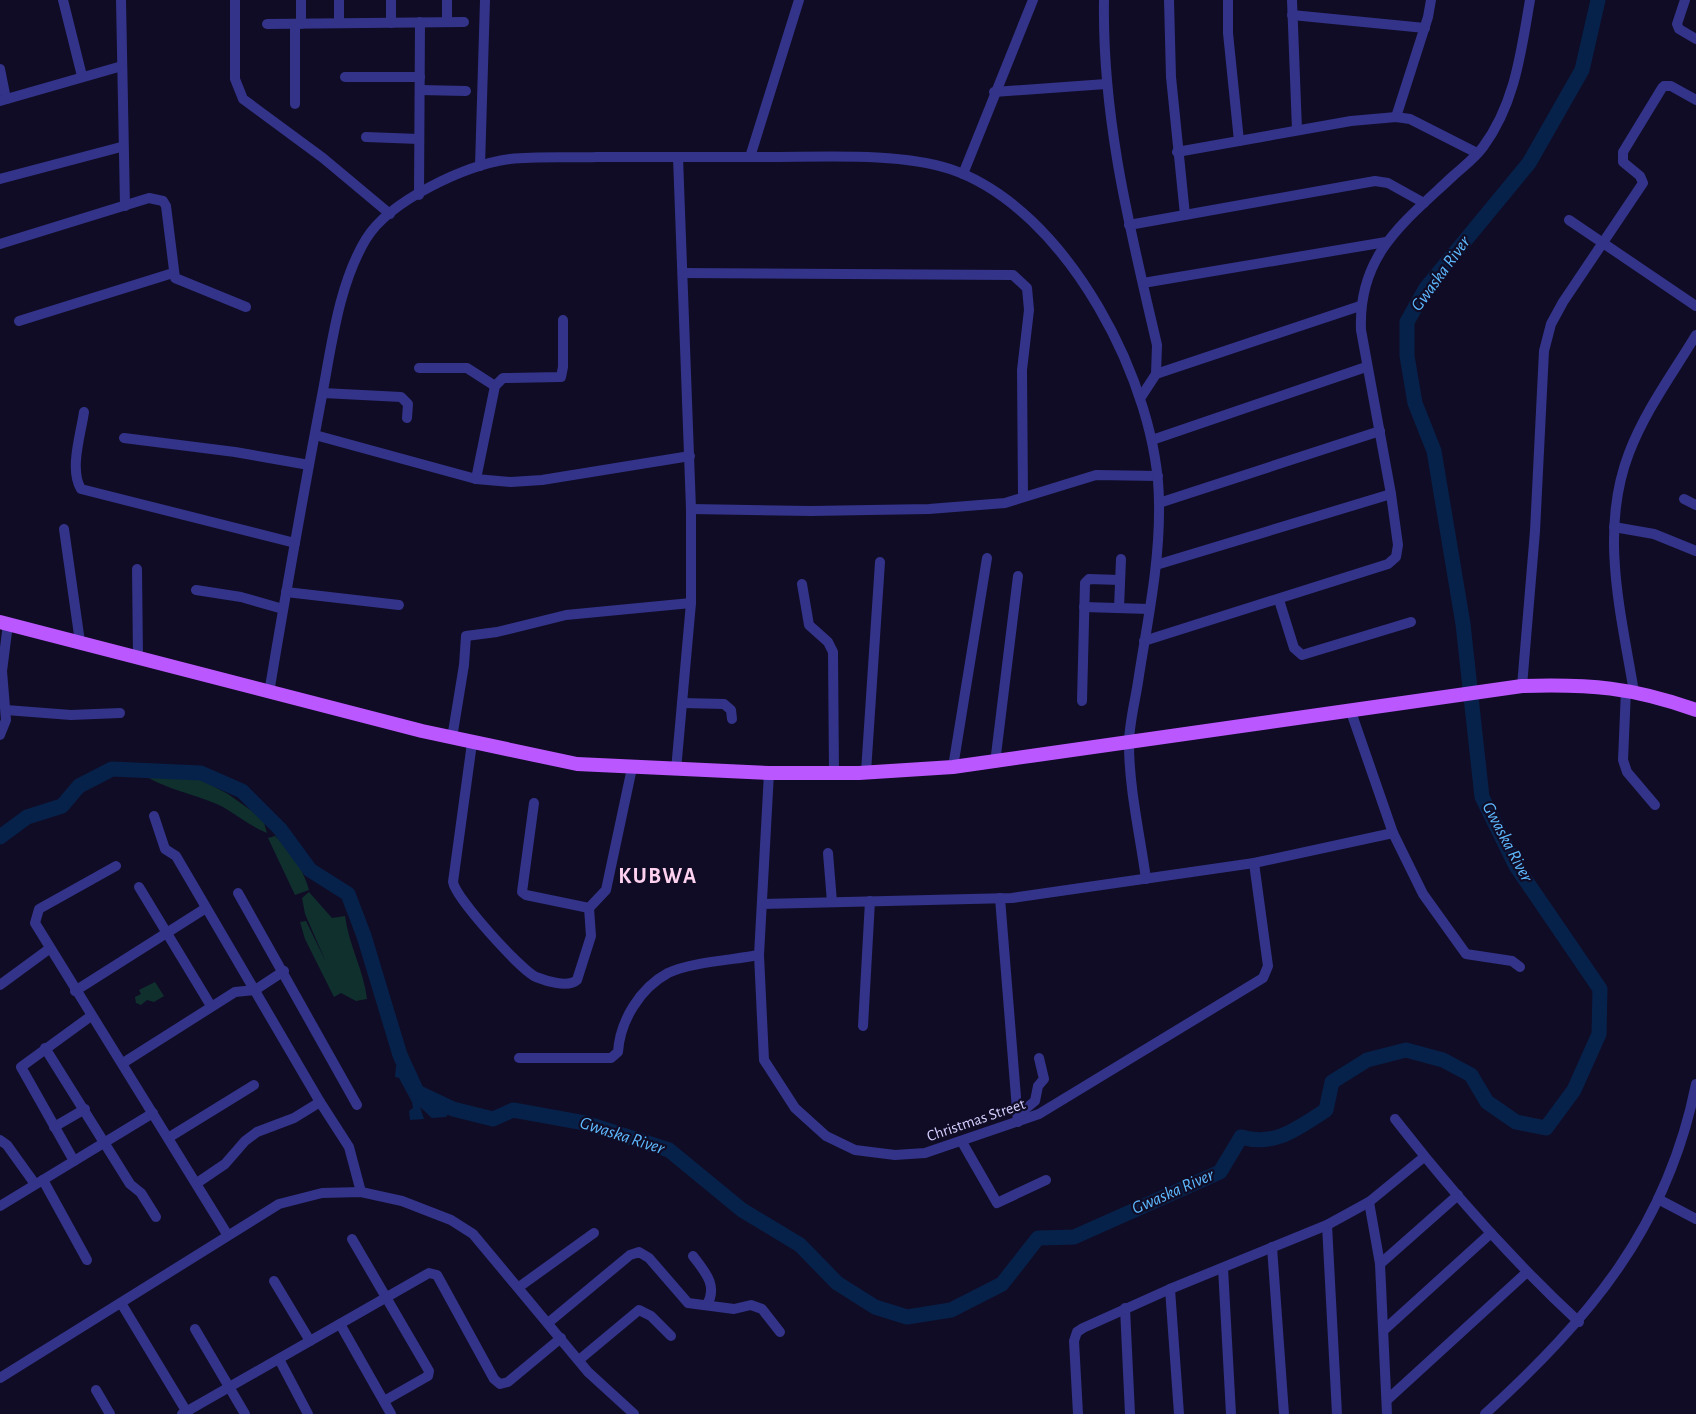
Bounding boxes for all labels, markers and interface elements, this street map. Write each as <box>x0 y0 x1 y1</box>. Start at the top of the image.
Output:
water label: Gwaska River <box>1408 232 1475 315</box>
water label: Gwaska River <box>1479 799 1536 886</box>
district label: KUBWA <box>618 865 698 887</box>
street label: Christmas Street <box>925 1096 1027 1144</box>
water label: Gwaska River <box>578 1114 667 1158</box>
water label: Gwaska River <box>1129 1166 1218 1218</box>

